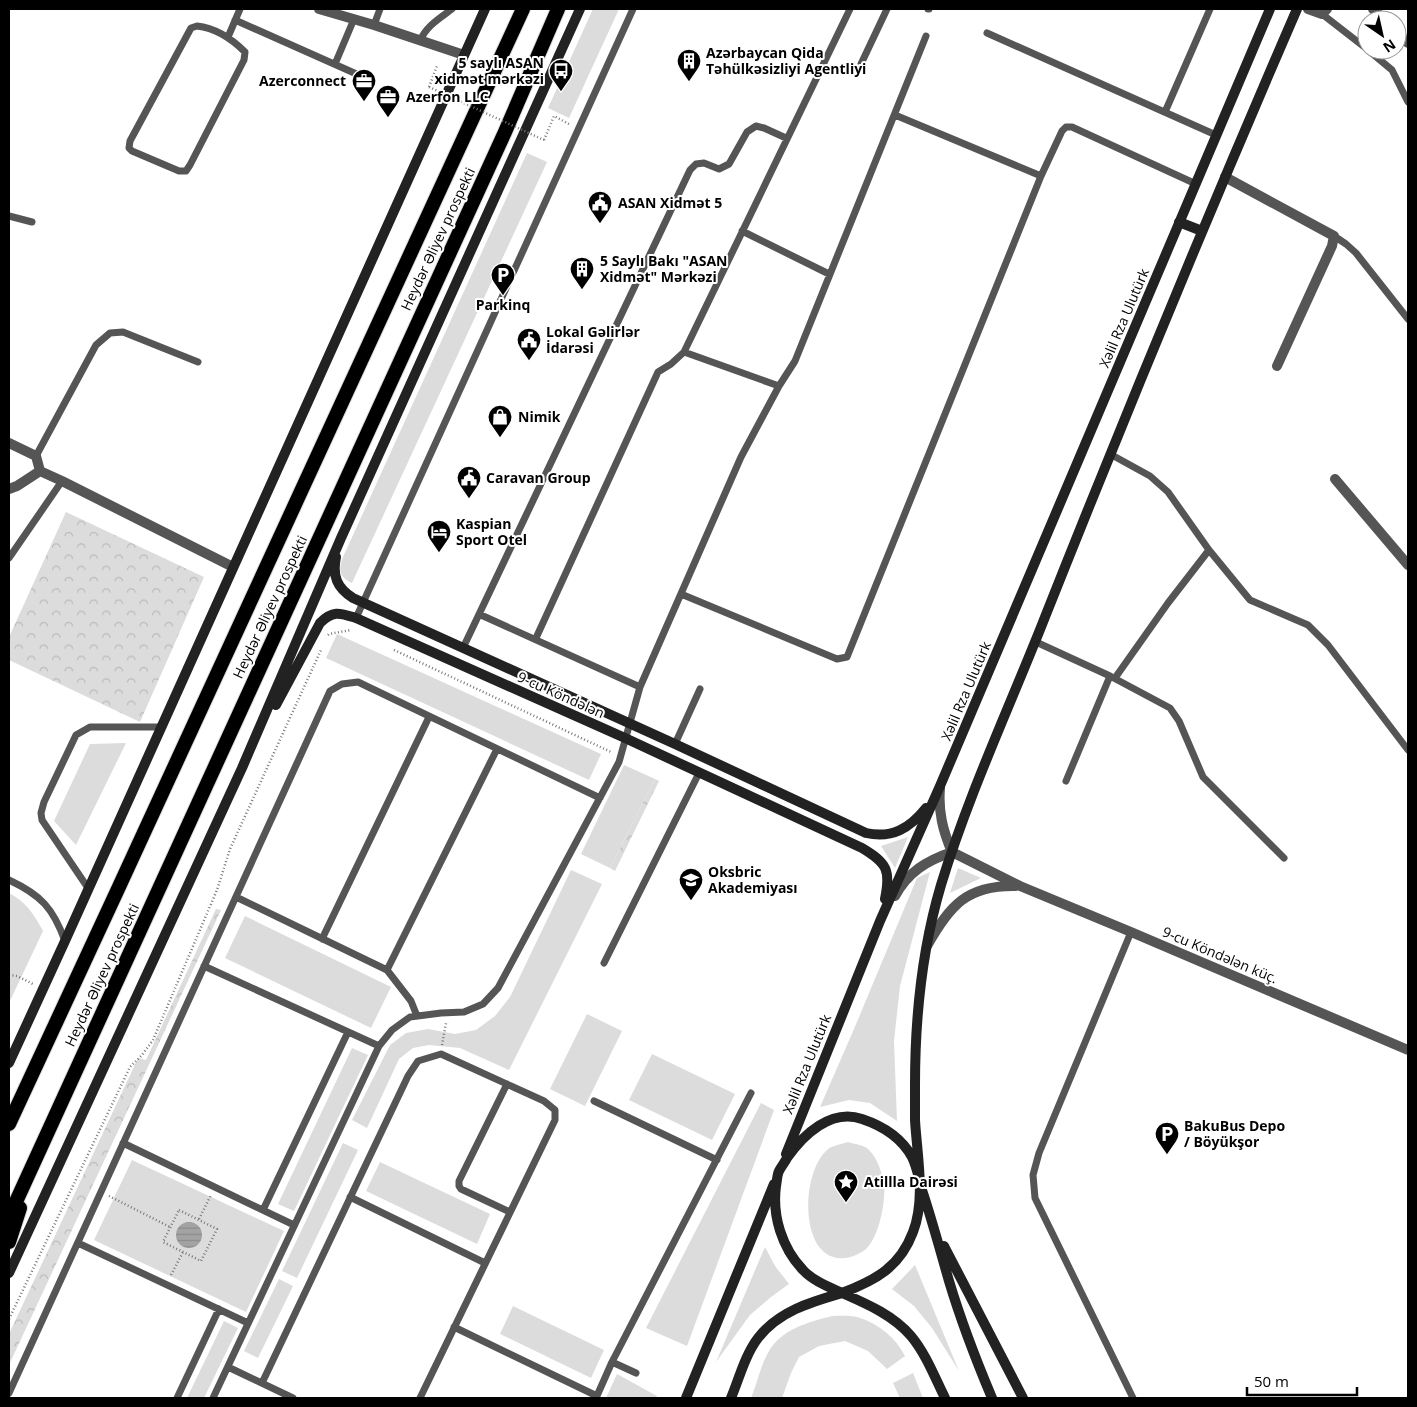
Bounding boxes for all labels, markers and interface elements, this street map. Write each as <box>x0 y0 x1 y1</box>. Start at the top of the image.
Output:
north arrow <box>1357 10 1407 60</box>
text: N <box>1380 35 1400 57</box>
place label: Azərbaycan Qida Təhülkəsizliyi Agentliyi <box>706 43 866 78</box>
building icon: Azərbaycan Qida Təhülkəsizliyi Agentliyi <box>676 48 702 82</box>
place label: 5 saylı ASAN xidmət mərkəzi <box>435 53 544 88</box>
bus stop icon: 5 saylı ASAN xidmət mərkəzi <box>548 58 574 92</box>
office icon: Azerconnect <box>351 68 377 102</box>
place label: Azerconnect <box>259 71 346 90</box>
office icon: Azerfon LLC <box>375 84 401 118</box>
place label: Azerfon LLC <box>406 87 489 106</box>
street label: Heydər Əliyev prospekti <box>396 164 479 313</box>
public building icon: ASAN Xidmət 5 <box>587 190 613 224</box>
place label: ASAN Xidmət 5 <box>618 193 722 212</box>
place label: 5 Saylı Bakı "ASAN Xidmət" Mərkəzi <box>600 251 727 286</box>
building icon: 5 Saylı Bakı "ASAN Xidmət" Mərkəzi <box>569 256 595 290</box>
parking icon: Parkinq <box>490 262 516 296</box>
street label: Xəlil Rza Ulutürk <box>1094 265 1153 370</box>
place label: Parkinq <box>476 295 530 314</box>
place label: Lokal Gəlirlər İdarəsi <box>546 322 640 357</box>
public building icon: Lokal Gəlirlər İdarəsi <box>516 327 542 361</box>
shop icon: Nimik <box>487 404 513 438</box>
place label: Nimik <box>518 407 561 426</box>
public building icon: Caravan Group <box>456 465 482 499</box>
place label: Caravan Group <box>486 468 591 487</box>
place label: Kaspian Sport Otel <box>456 514 527 549</box>
hotel icon: Kaspian Sport Otel <box>426 519 452 553</box>
street label: Heydər Əliyev prospekti <box>228 532 311 681</box>
street label: Xəlil Rza Ulutürk <box>936 638 995 743</box>
street label: 9-cu Köndələn <box>515 667 608 722</box>
place label: Oksbric Akademiyası <box>708 862 798 897</box>
school or university icon: Oksbric Akademiyası <box>678 867 704 901</box>
street label: Heydər Əliyev prospekti <box>60 900 143 1049</box>
street label: 9-cu Köndələn küç. <box>1160 922 1281 987</box>
street label: Xəlil Rza Ulutürk <box>778 1011 835 1116</box>
place label: BakuBus Depo / Böyükşor <box>1184 1116 1285 1151</box>
parking icon: BakuBus Depo / Böyükşor <box>1154 1121 1180 1155</box>
place icon: Atillla Dairəsi <box>833 1169 859 1203</box>
place label: Atillla Dairəsi <box>864 1172 958 1191</box>
scale bar <box>1247 1364 1357 1396</box>
text: 50 m <box>1254 1371 1289 1391</box>

